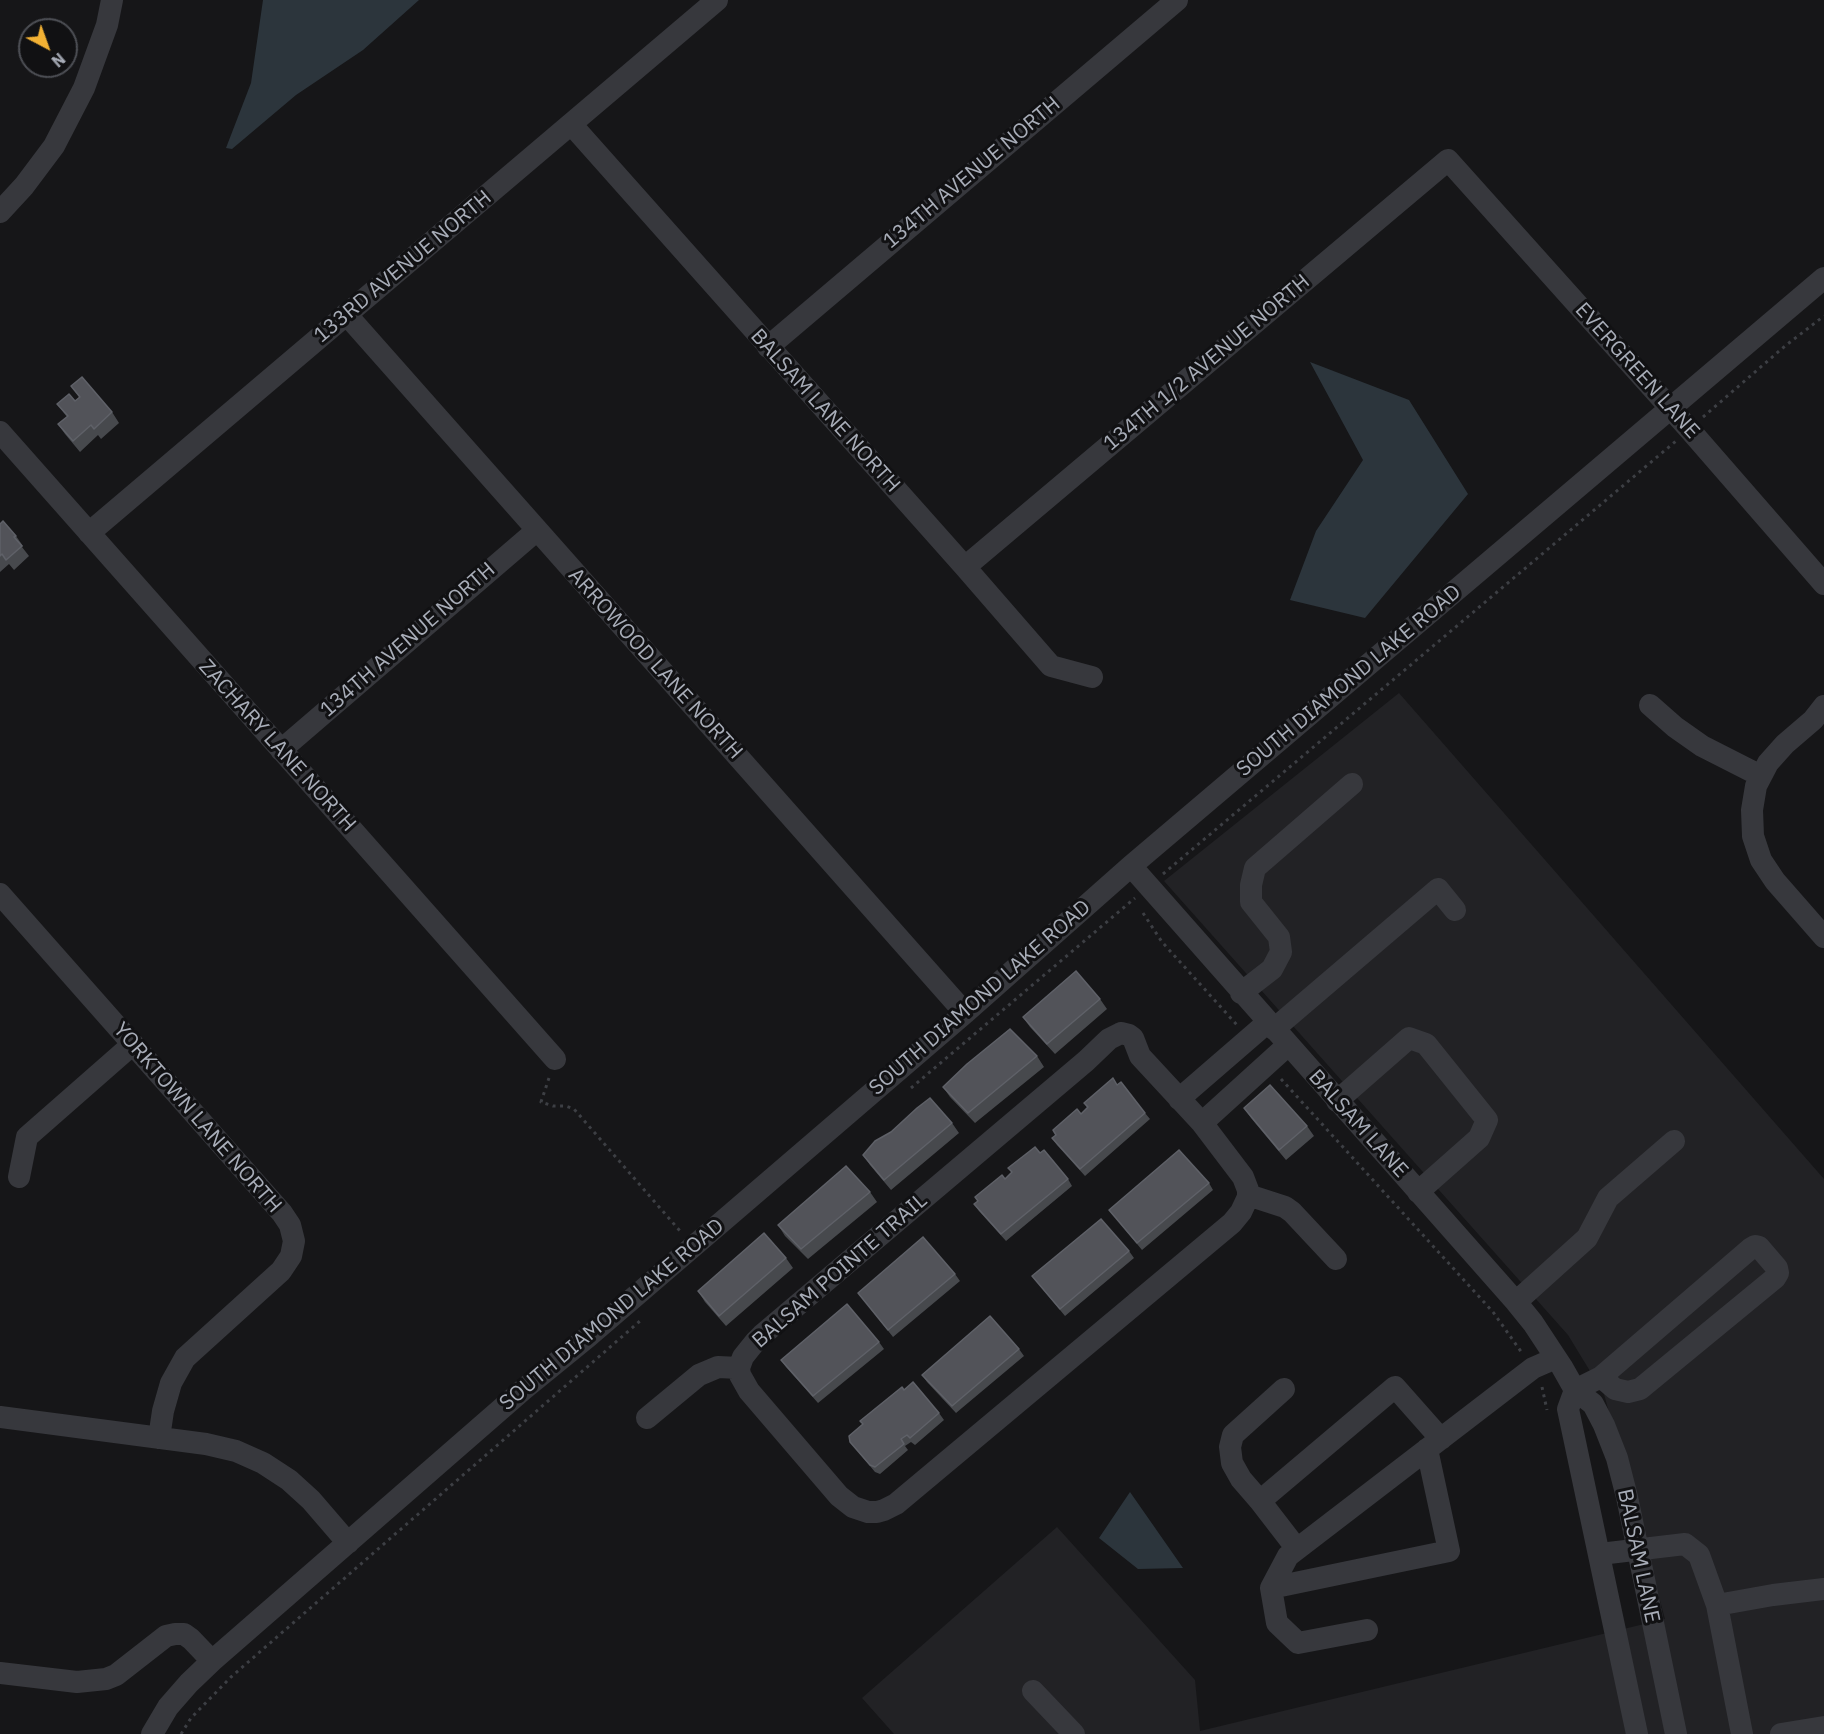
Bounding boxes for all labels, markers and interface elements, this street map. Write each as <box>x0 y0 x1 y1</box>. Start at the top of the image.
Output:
north arrow <box>18 18 78 78</box>
text: N <box>48 49 69 71</box>
street label: 134TH AVENUE NORTH <box>878 92 1066 254</box>
street label: 133RD AVENUE NORTH <box>309 185 497 349</box>
street label: 134TH 1/2 AVENUE NORTH <box>1099 269 1315 457</box>
street label: EVERGREEN LANE <box>1569 298 1705 444</box>
street label: BALSAM LANE NORTH <box>745 324 905 498</box>
street label: 134TH AVENUE NORTH <box>316 557 500 723</box>
street label: ARROWOOD LANE NORTH <box>563 563 747 765</box>
street label: SOUTH DIAMOND LAKE ROAD <box>1232 580 1466 782</box>
street label: ZACHARY LANE NORTH <box>193 655 361 837</box>
street label: SOUTH DIAMOND LAKE ROAD <box>864 895 1096 1101</box>
street label: YORKTOWN LANE NORTH <box>107 1018 287 1218</box>
street label: BALSAM LANE <box>1303 1065 1413 1183</box>
street label: BALSAM POINTE TRAIL <box>748 1188 932 1354</box>
street label: SOUTH DIAMOND LAKE ROAD <box>495 1214 729 1416</box>
street label: BALSAM LANE <box>1611 1487 1665 1625</box>

